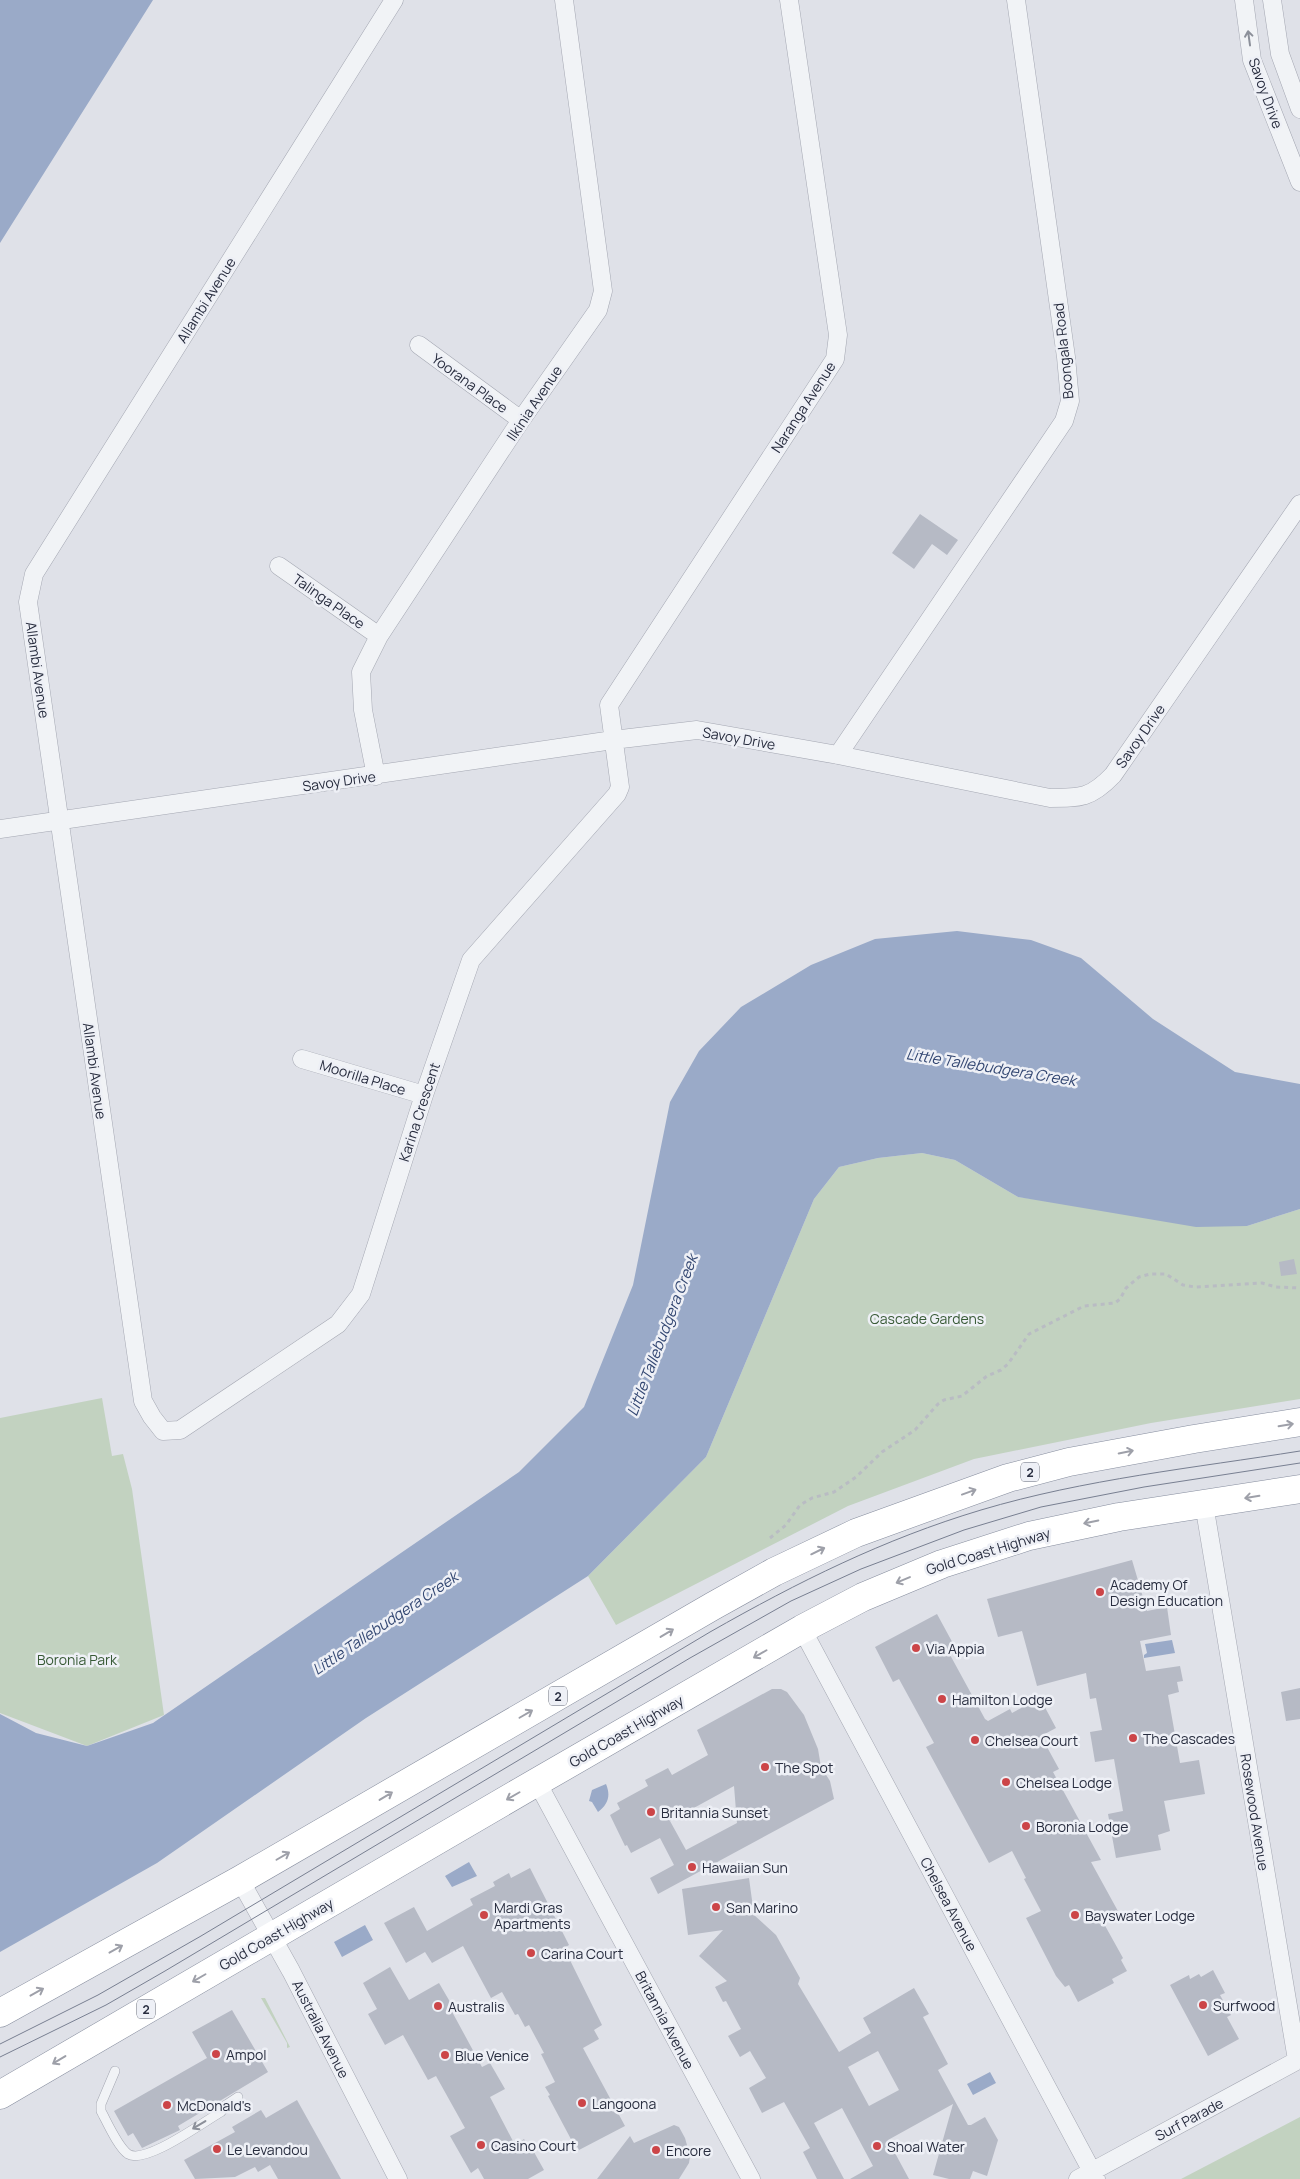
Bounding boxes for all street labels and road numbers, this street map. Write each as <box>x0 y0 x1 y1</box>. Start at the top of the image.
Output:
street label: Savoy Drive <box>1244 55 1288 131</box>
street label: Allambi Avenue <box>172 254 240 346</box>
street label: Boongala Road <box>1049 302 1077 400</box>
street label: Yoorana Place <box>428 349 512 417</box>
street label: Naranga Avenue <box>766 358 840 456</box>
street label: Ilkinia Avenue <box>502 362 566 444</box>
street label: Talinga Place <box>289 569 369 633</box>
street label: Allambi Avenue <box>22 620 54 720</box>
street label: Savoy Drive <box>1111 700 1169 772</box>
street label: Savoy Drive <box>701 722 777 754</box>
street label: Savoy Drive <box>301 766 377 796</box>
street label: Allambi Avenue <box>79 1021 111 1121</box>
street label: Moorilla Place <box>318 1055 408 1099</box>
street label: Karina Crescent <box>394 1060 444 1164</box>
road number: 2 <box>1021 1462 1039 1481</box>
street label: Gold Coast Highway <box>924 1523 1053 1579</box>
road number: 2 <box>549 1686 567 1705</box>
street label: Gold Coast Highway <box>565 1690 687 1771</box>
street label: Rosewood Avenue <box>1236 1752 1274 1872</box>
street label: Chelsea Avenue <box>916 1854 982 1954</box>
street label: Gold Coast Highway <box>215 1893 337 1974</box>
street label: Britannia Avenue <box>631 1968 699 2072</box>
street label: Australia Avenue <box>288 1977 354 2081</box>
road number: 2 <box>137 2000 155 2018</box>
street label: Surf Parade <box>1152 2093 1226 2145</box>

